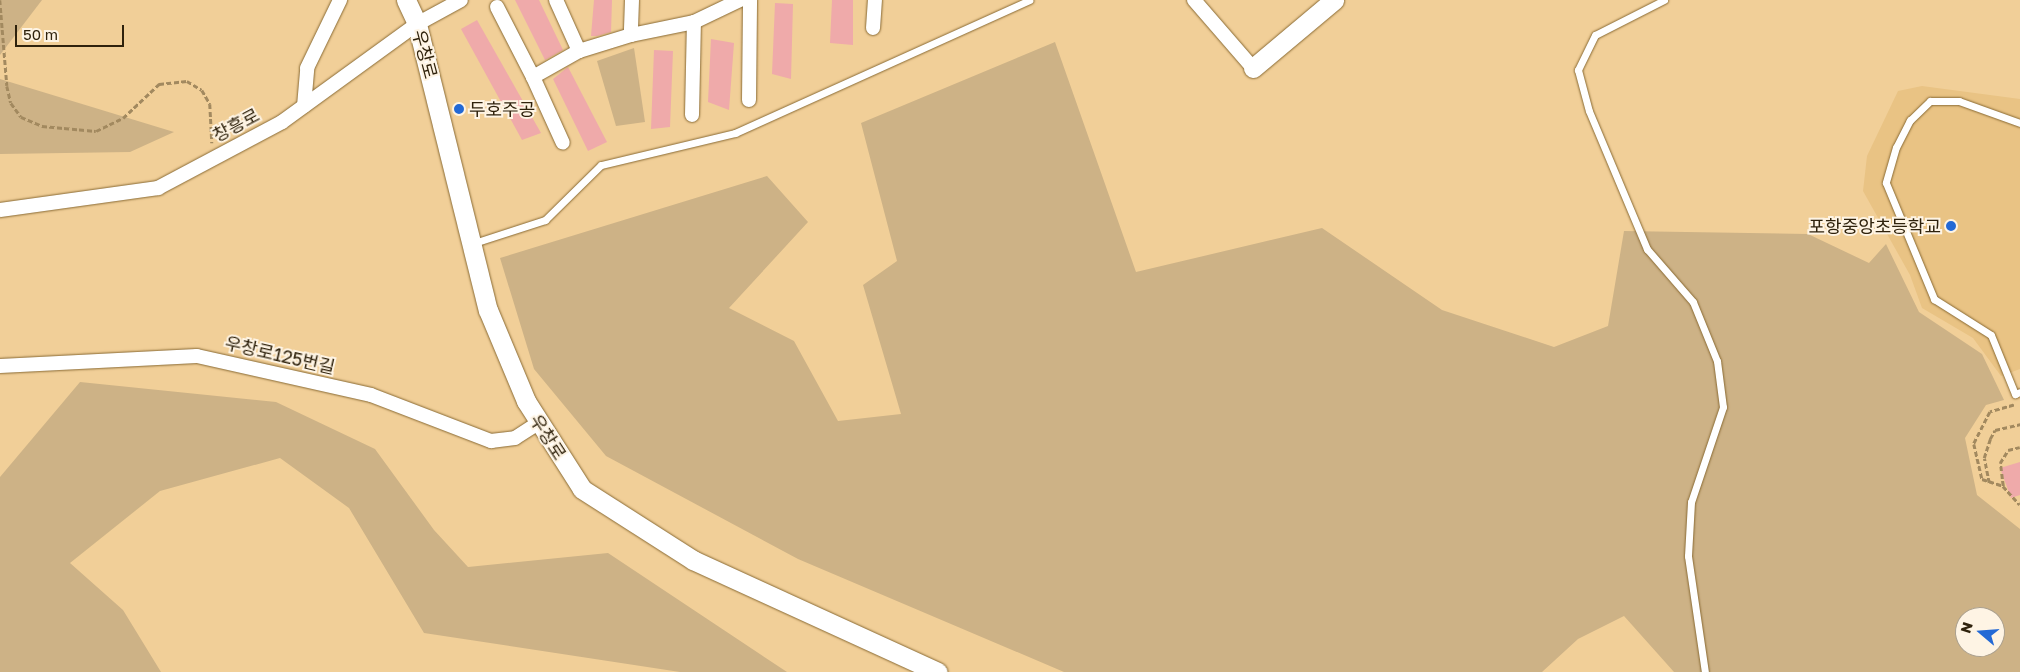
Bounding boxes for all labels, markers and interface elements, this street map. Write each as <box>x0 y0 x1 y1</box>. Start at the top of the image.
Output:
scale bar <box>18 15 126 47</box>
text: 50 m <box>23 25 58 43</box>
street label: 우창로 <box>408 27 442 81</box>
place label: 두호주공 <box>469 98 535 120</box>
marker: 두호주공 <box>453 103 465 115</box>
street label: 창흥로 <box>209 104 263 146</box>
place label: 포항중앙초등학교 <box>1809 215 1941 237</box>
marker: 포항중앙초등학교 <box>1945 220 1957 232</box>
street label: 우창로125번길 <box>223 332 337 378</box>
street label: 우창로 <box>525 410 571 464</box>
north arrow <box>1955 607 2005 657</box>
text: N <box>1956 620 1976 635</box>

